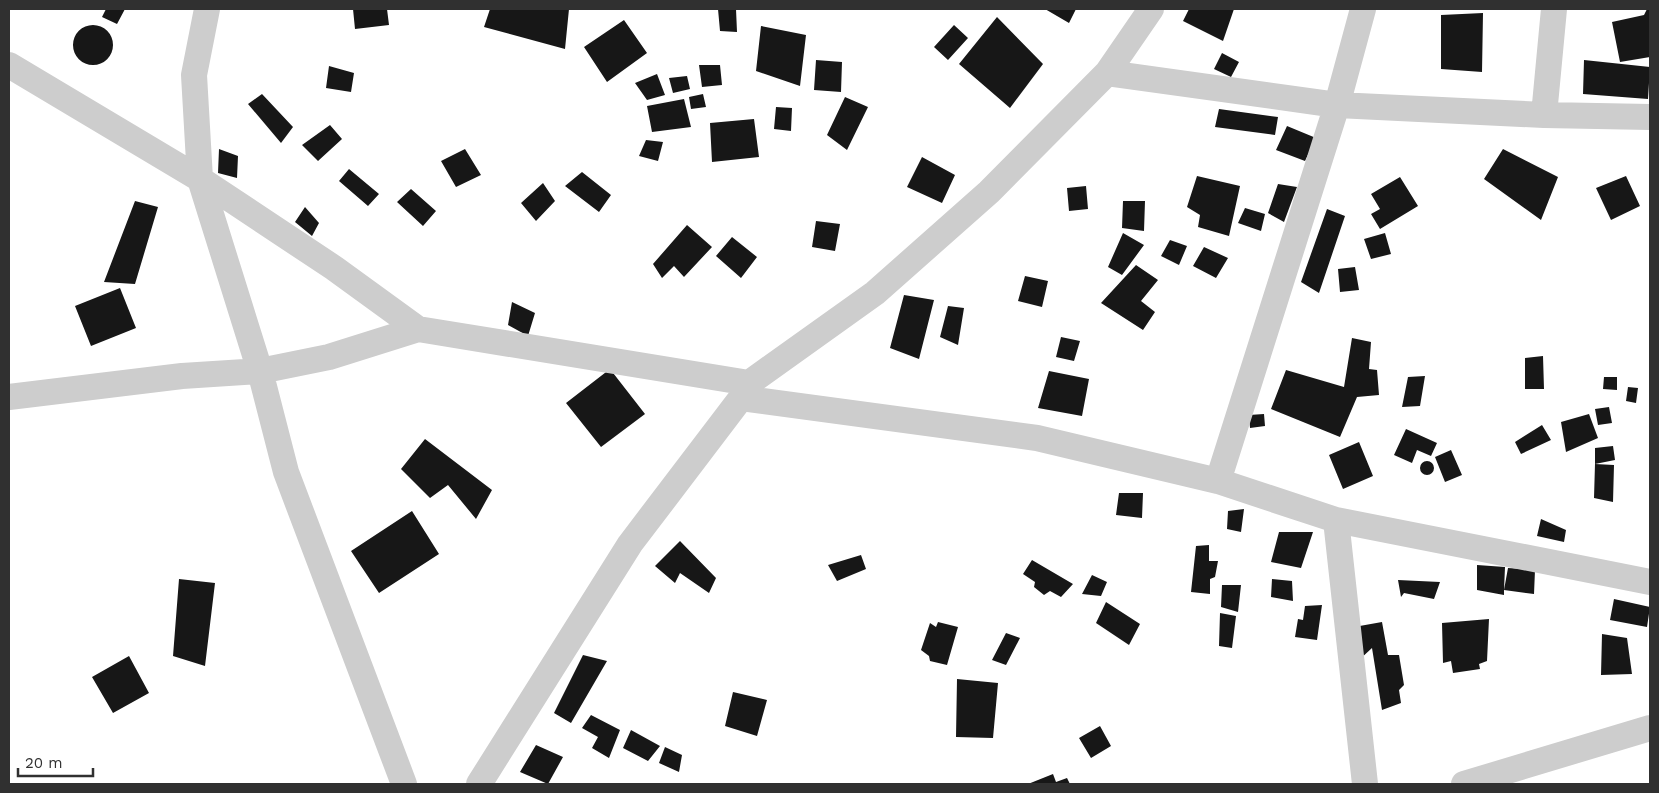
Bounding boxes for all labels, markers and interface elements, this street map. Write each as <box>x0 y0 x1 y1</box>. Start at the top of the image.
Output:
scale bar <box>18 746 92 778</box>
text: 20 m <box>25 754 63 772</box>

